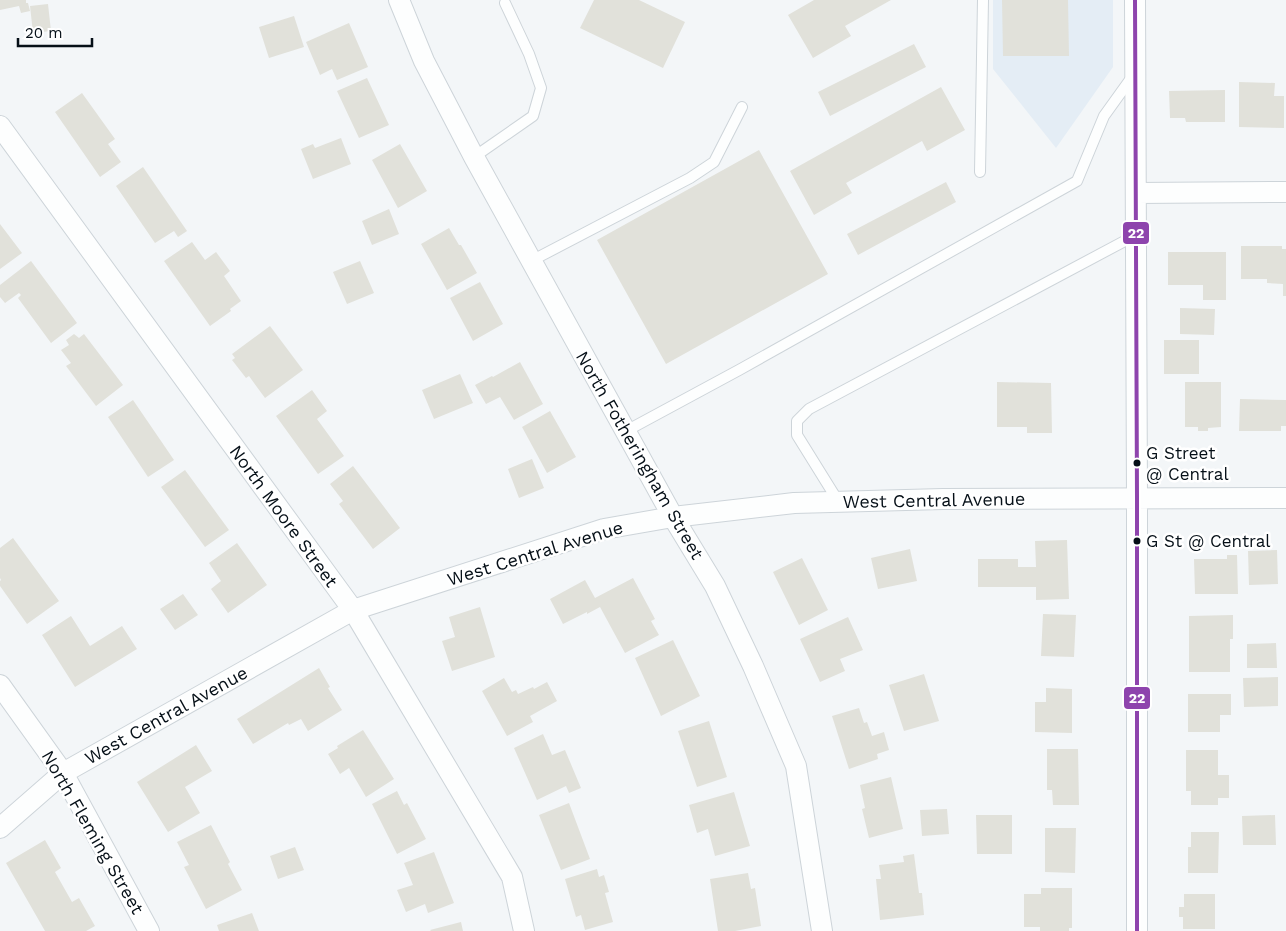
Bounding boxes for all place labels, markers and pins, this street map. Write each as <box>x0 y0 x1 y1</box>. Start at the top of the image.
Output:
place label: G Street @ Central <box>1146 443 1229 484</box>
marker: G Street @ Central <box>1132 458 1142 468</box>
place label: G St @ Central <box>1146 531 1271 551</box>
marker: G St @ Central <box>1132 536 1142 546</box>

